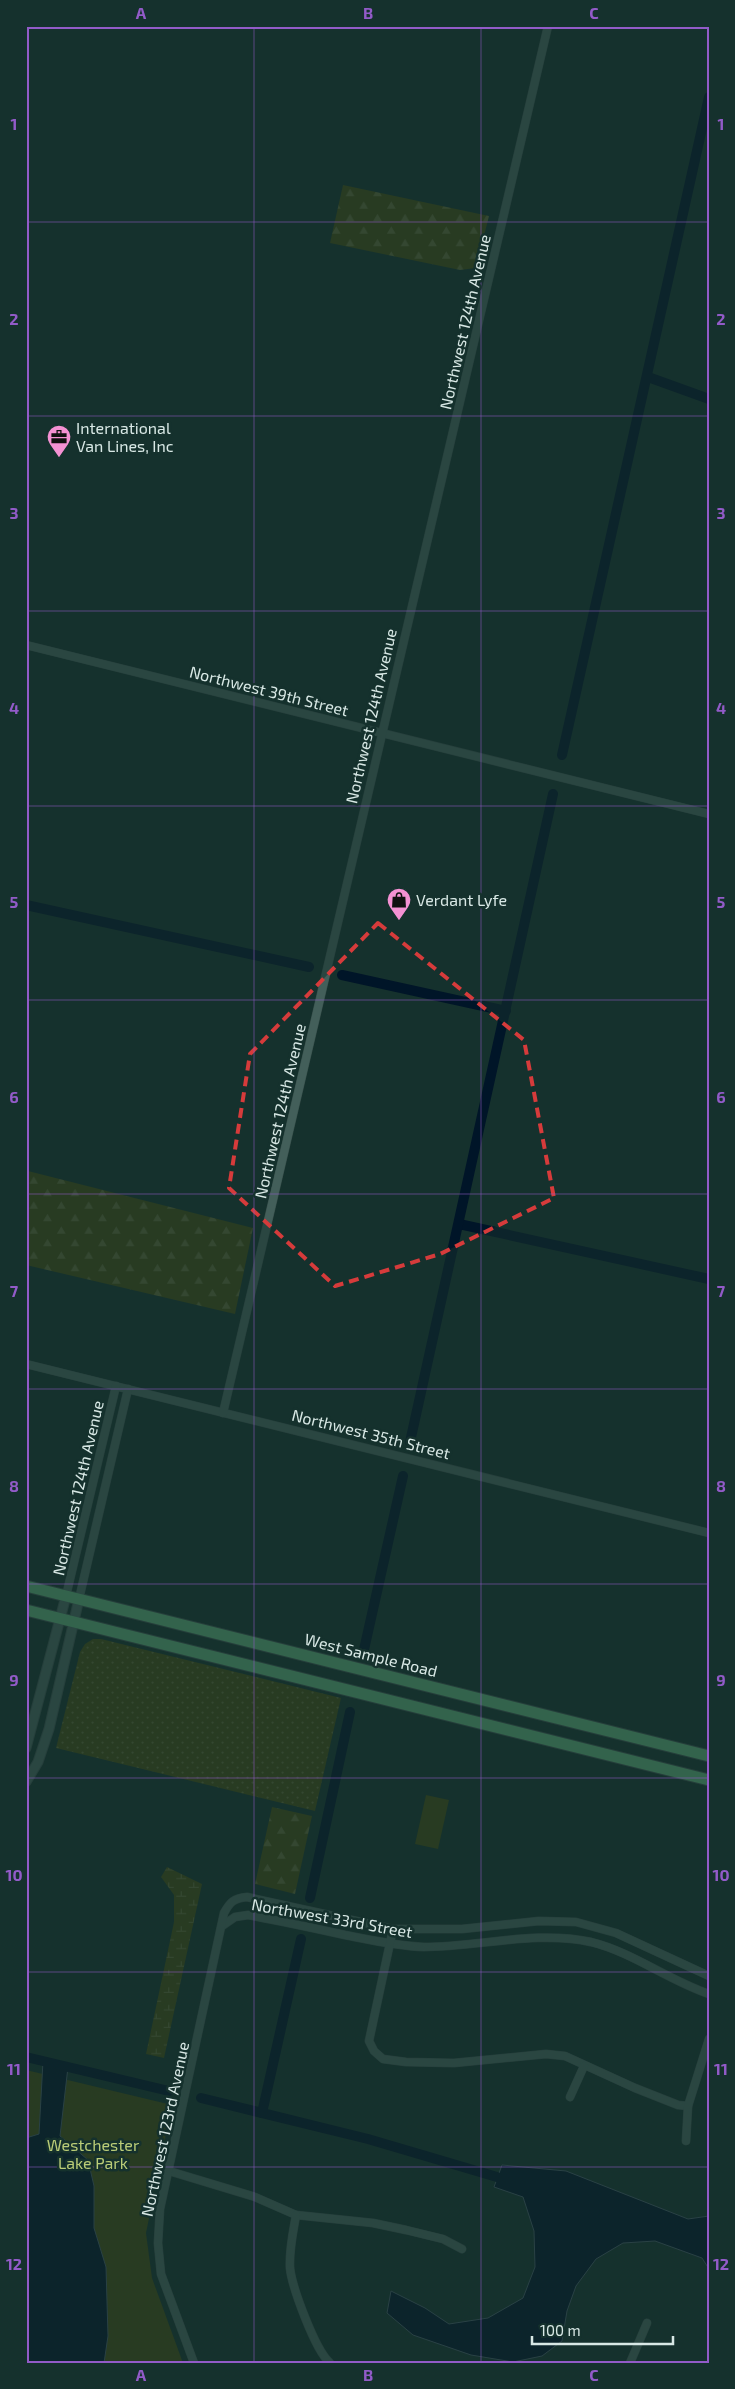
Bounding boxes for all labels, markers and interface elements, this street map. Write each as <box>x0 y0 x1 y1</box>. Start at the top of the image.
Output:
text: A <box>136 3 147 22</box>
text: B <box>363 3 373 22</box>
text: C <box>589 3 599 22</box>
text: 1 <box>11 114 17 133</box>
text: 1 <box>718 114 724 133</box>
street label: Northwest 124th Avenue <box>435 232 494 411</box>
text: 2 <box>9 309 19 328</box>
text: 2 <box>716 309 726 328</box>
place label: International Van Lines, Inc <box>76 418 174 455</box>
office icon: International Van Lines, Inc <box>46 424 72 458</box>
text: 3 <box>9 503 19 522</box>
text: 3 <box>716 503 726 522</box>
street label: Northwest 124th Avenue <box>341 626 400 805</box>
street label: Northwest 39th Street <box>188 662 351 719</box>
text: 4 <box>9 698 19 717</box>
text: 4 <box>716 698 726 717</box>
shop icon: Verdant Lyfe <box>386 887 412 921</box>
place label: Verdant Lyfe <box>416 890 507 909</box>
text: 5 <box>10 892 19 911</box>
text: 5 <box>717 892 726 911</box>
street label: Northwest 124th Avenue <box>250 1021 309 1200</box>
text: 6 <box>9 1087 19 1106</box>
text: 6 <box>716 1087 726 1106</box>
text: 7 <box>10 1281 19 1300</box>
text: 7 <box>717 1281 726 1300</box>
street label: Northwest 124th Avenue <box>48 1398 107 1577</box>
street label: Northwest 35th Street <box>290 1405 452 1462</box>
text: 8 <box>9 1476 19 1495</box>
text: 8 <box>716 1476 726 1495</box>
street label: West Sample Road <box>303 1629 439 1680</box>
text: 9 <box>9 1670 19 1689</box>
text: 9 <box>716 1670 726 1689</box>
text: 10 <box>5 1865 23 1884</box>
text: 10 <box>712 1865 730 1884</box>
street label: Northwest 33rd Street <box>250 1894 414 1941</box>
street label: Northwest 123rd Avenue <box>137 2040 192 2218</box>
text: 11 <box>7 2059 21 2078</box>
text: 11 <box>714 2059 728 2078</box>
park label: Westchester Lake Park <box>47 2135 140 2172</box>
text: 12 <box>6 2254 22 2273</box>
text: 12 <box>713 2254 729 2273</box>
scale bar <box>532 2314 674 2346</box>
text: 100 m <box>540 2321 581 2339</box>
text: A <box>136 2365 147 2384</box>
text: B <box>363 2365 373 2384</box>
text: C <box>589 2365 599 2384</box>

